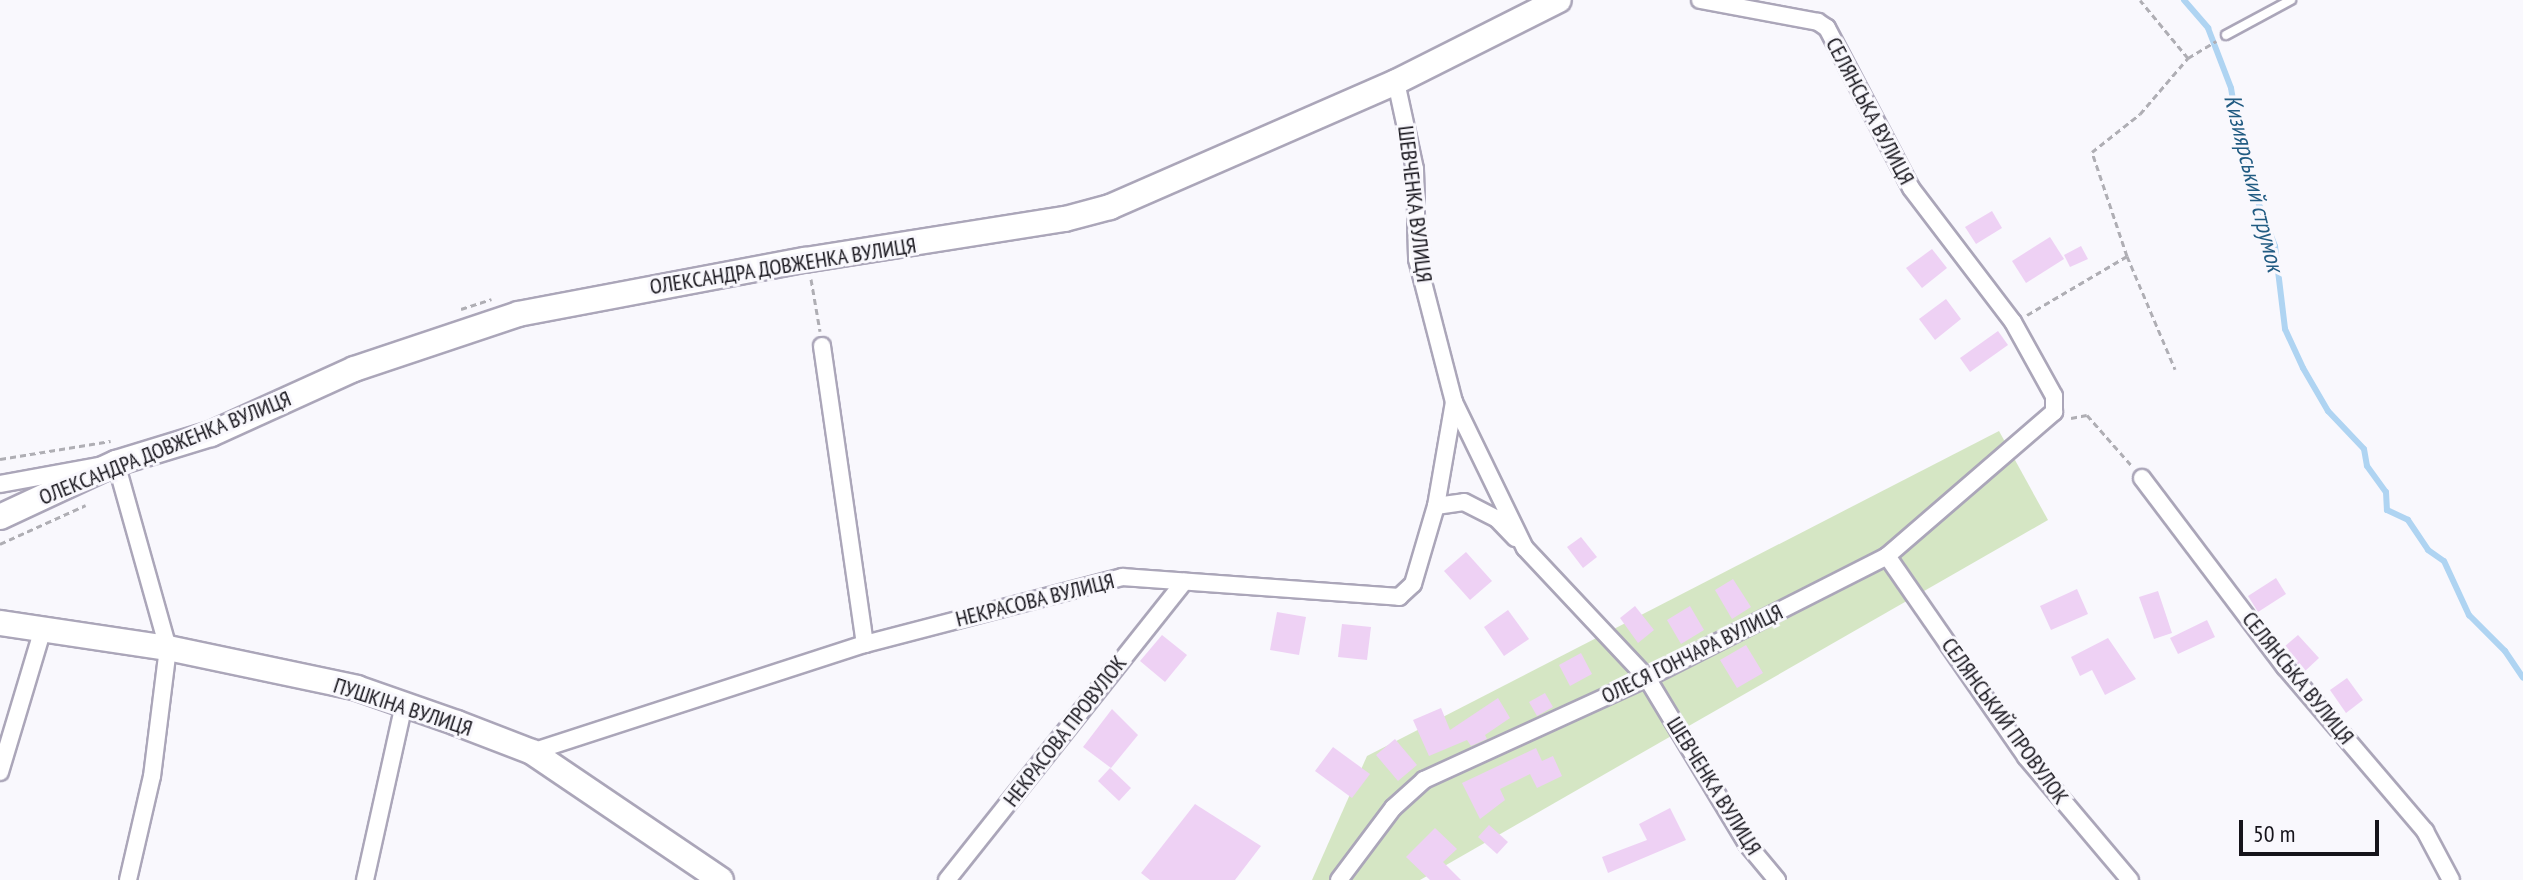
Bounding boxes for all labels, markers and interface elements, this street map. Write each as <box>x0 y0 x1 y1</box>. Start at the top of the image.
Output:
street label: СЕЛЯНСЬКА ВУЛИЦЯ <box>1820 33 1920 189</box>
water label: Кизиярський струмок <box>2218 91 2290 275</box>
street label: ШЕВЧЕНКА ВУЛИЦЯ <box>1392 124 1438 284</box>
street label: ОЛЕКСАНДРА ДОВЖЕНКА ВУЛИЦЯ <box>647 232 919 300</box>
street label: ОЛЕКСАНДРА ДОВЖЕНКА ВУЛИЦЯ <box>34 385 296 511</box>
street label: НЕКРАСОВА ВУЛИЦЯ <box>953 567 1117 633</box>
street label: ОЛЕСЯ ГОНЧАРА ВУЛИЦЯ <box>1597 599 1787 709</box>
street label: СЕЛЯНСЬКА ВУЛИЦЯ <box>2236 606 2360 750</box>
street label: СЕЛЯНСЬКИЙ ПРОВУЛОК <box>1936 633 2074 809</box>
street label: НЕКРАСОВА ПРОВУЛОК <box>998 650 1132 812</box>
street label: ПУШКІНА ВУЛИЦЯ <box>330 672 476 742</box>
street label: ШЕВЧЕНКА ВУЛИЦЯ <box>1661 712 1767 860</box>
scale bar <box>2243 804 2383 854</box>
text: 50 m <box>2253 818 2295 849</box>

